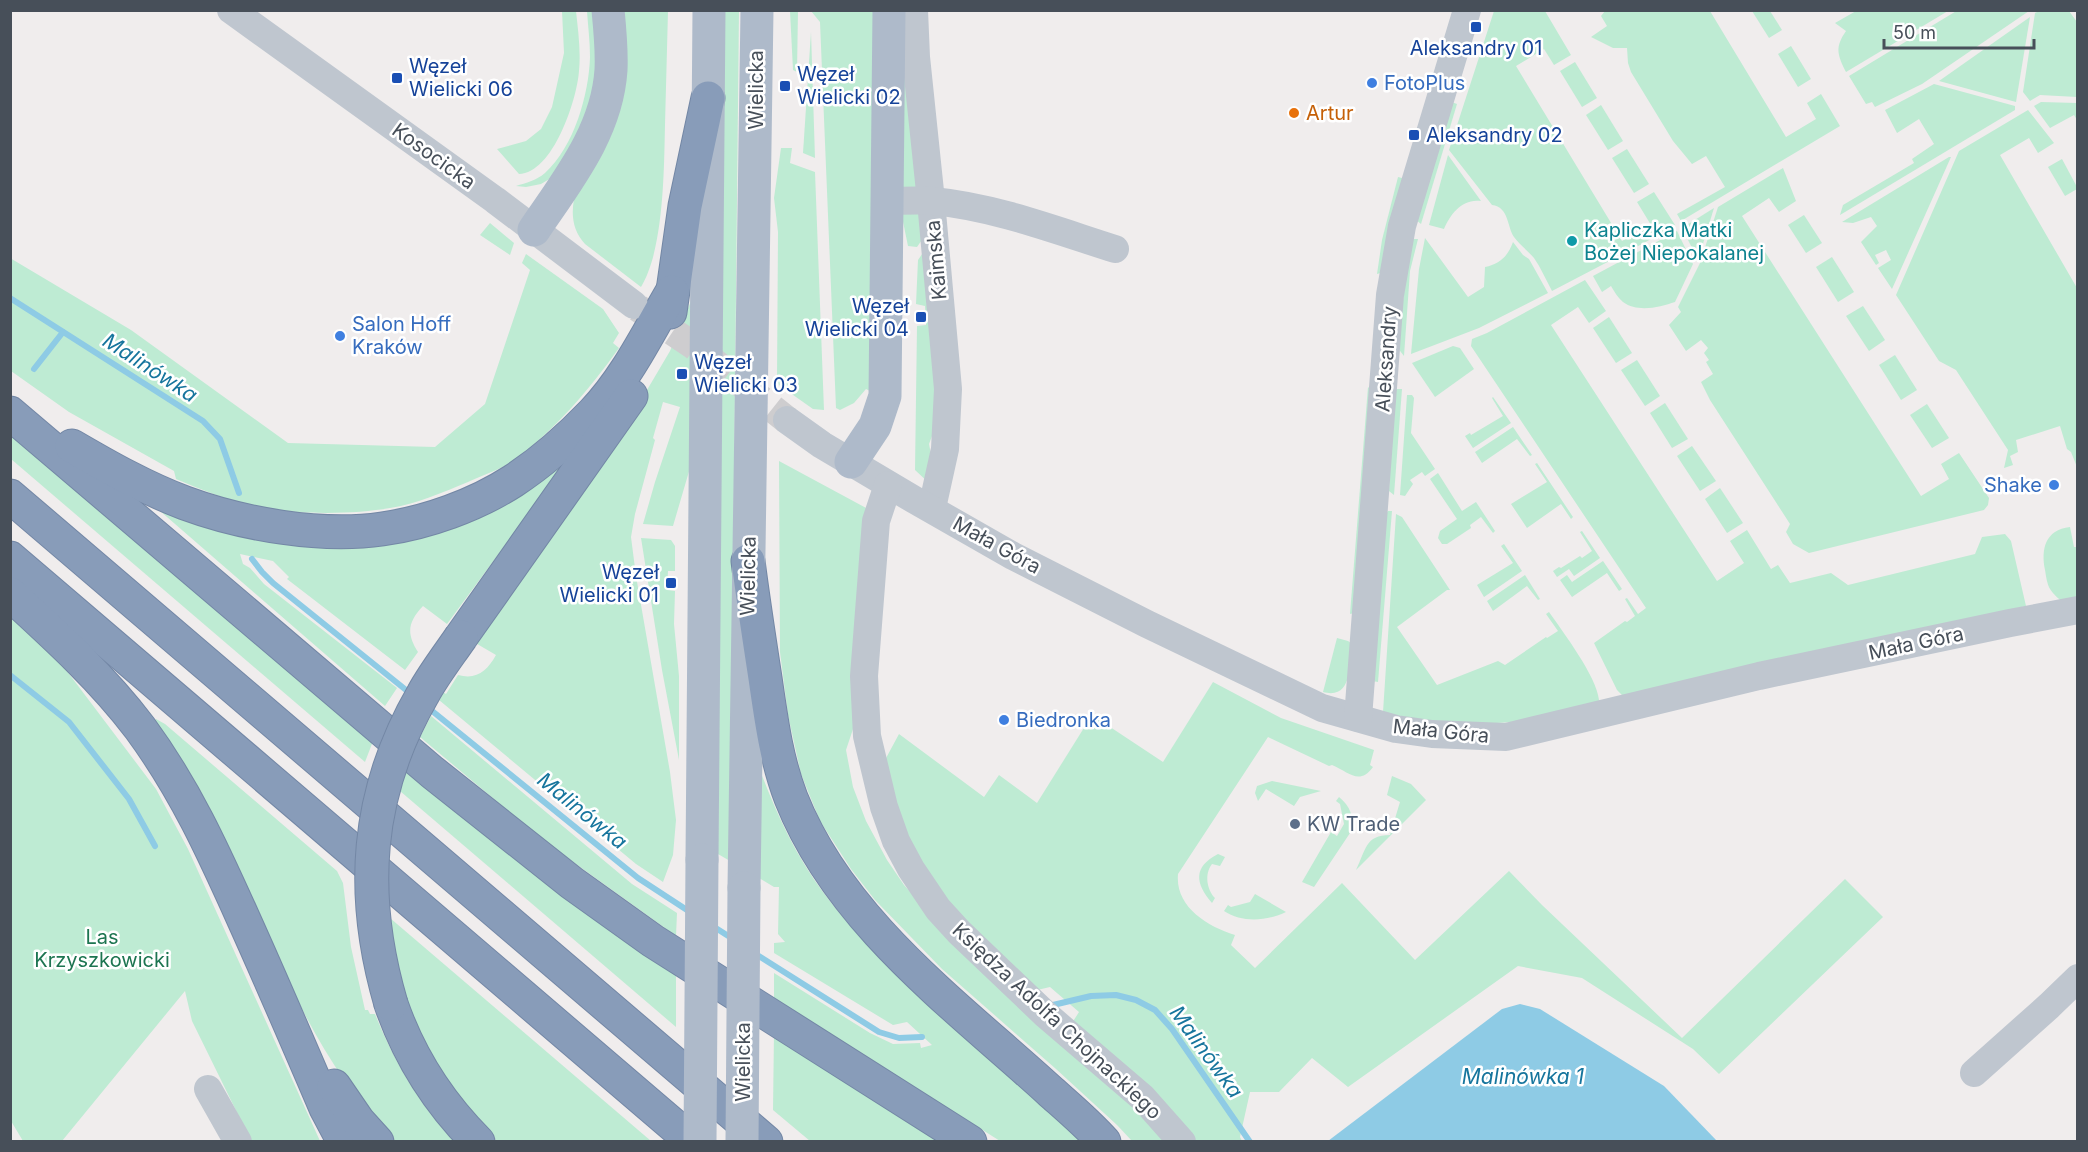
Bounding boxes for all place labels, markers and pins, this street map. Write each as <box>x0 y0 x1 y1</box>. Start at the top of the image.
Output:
marker: Aleksandry 01 <box>1469 20 1483 34</box>
place label: Aleksandry 01 <box>1410 36 1542 60</box>
place label: Węzeł Wielicki 06 <box>409 54 513 101</box>
place label: Węzeł Wielicki 02 <box>797 62 901 109</box>
marker: Węzeł Wielicki 06 <box>390 71 404 85</box>
place label: FotoPlus <box>1384 71 1465 95</box>
marker: FotoPlus <box>1365 76 1379 90</box>
marker: Węzeł Wielicki 02 <box>778 79 792 93</box>
place label: Artur <box>1306 101 1354 125</box>
marker: Artur <box>1287 106 1301 120</box>
place label: Aleksandry 02 <box>1426 123 1563 147</box>
marker: Aleksandry 02 <box>1407 128 1421 142</box>
place label: Kapliczka Matki Bożej Niepokalanej <box>1584 218 1764 265</box>
marker: Kapliczka Matki Bożej Niepokalanej <box>1565 234 1579 248</box>
place label: Węzeł Wielicki 04 <box>805 294 909 341</box>
marker: Węzeł Wielicki 04 <box>914 310 928 324</box>
place label: Salon Hoff Kraków <box>352 312 452 359</box>
marker: Salon Hoff Kraków <box>333 329 347 343</box>
place label: Węzeł Wielicki 03 <box>694 350 798 397</box>
marker: Węzeł Wielicki 03 <box>675 367 689 381</box>
place label: Shake <box>1984 473 2042 497</box>
marker: Shake <box>2047 478 2061 492</box>
place label: Węzeł Wielicki 01 <box>559 560 659 607</box>
marker: Węzeł Wielicki 01 <box>664 576 678 590</box>
place label: Biedronka <box>1016 708 1111 732</box>
marker: Biedronka <box>997 713 1011 727</box>
place label: KW Trade <box>1307 812 1400 836</box>
marker: KW Trade <box>1288 817 1302 831</box>

